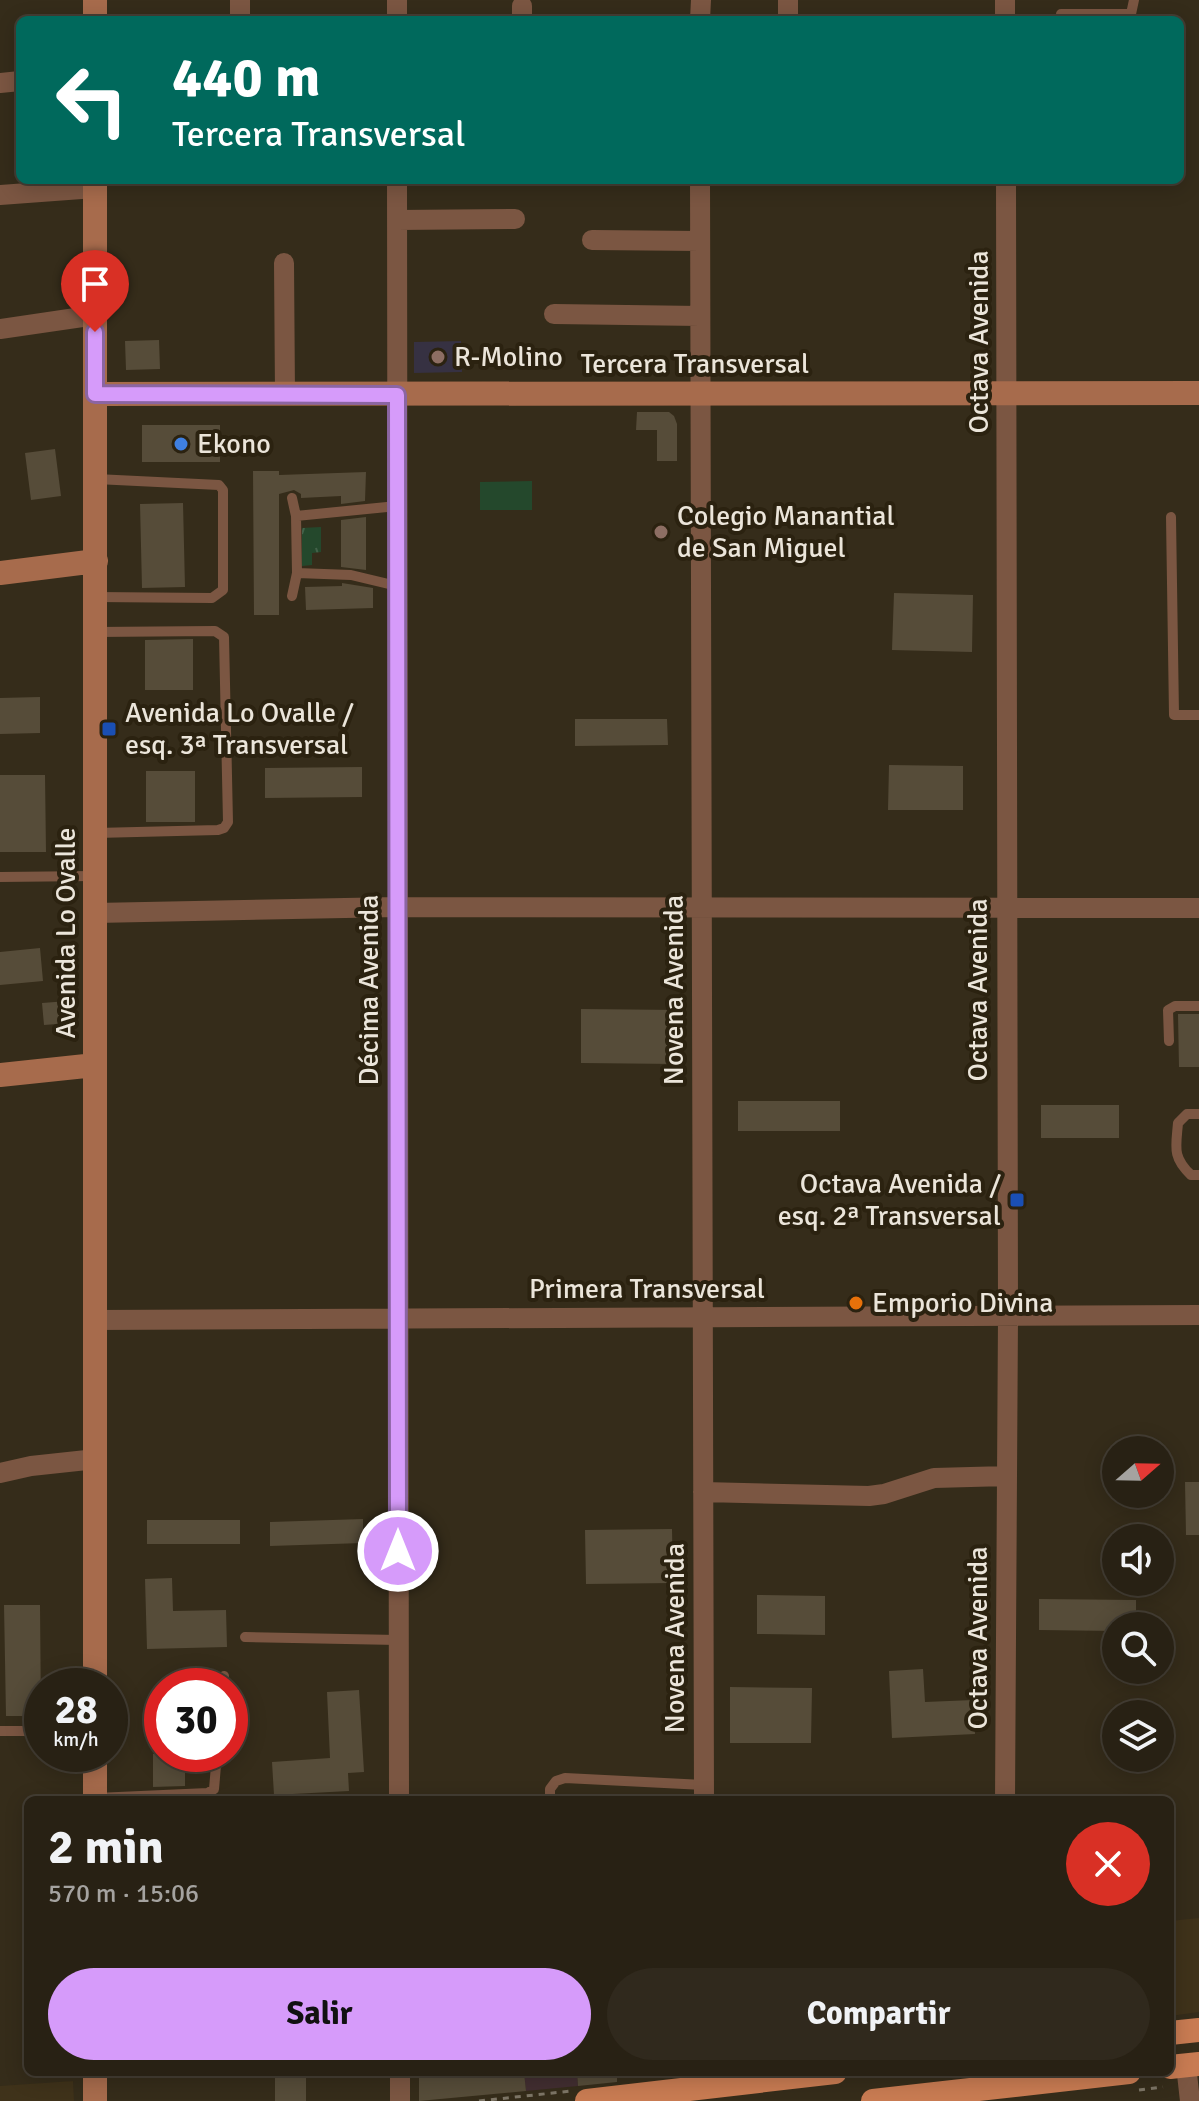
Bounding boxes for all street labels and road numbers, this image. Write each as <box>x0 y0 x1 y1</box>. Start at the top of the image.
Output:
street label: Octava Avenida <box>962 250 996 434</box>
street label: Tercera Transversal <box>581 347 809 381</box>
street label: Avenida Lo Ovalle <box>49 828 83 1038</box>
street label: Décima Avenida <box>352 895 386 1085</box>
street label: Novena Avenida <box>657 895 691 1085</box>
street label: Octava Avenida <box>961 898 995 1082</box>
street label: Primera Transversal <box>529 1272 765 1306</box>
street label: Novena Avenida <box>658 1543 692 1733</box>
street label: Octava Avenida <box>961 1546 995 1730</box>

